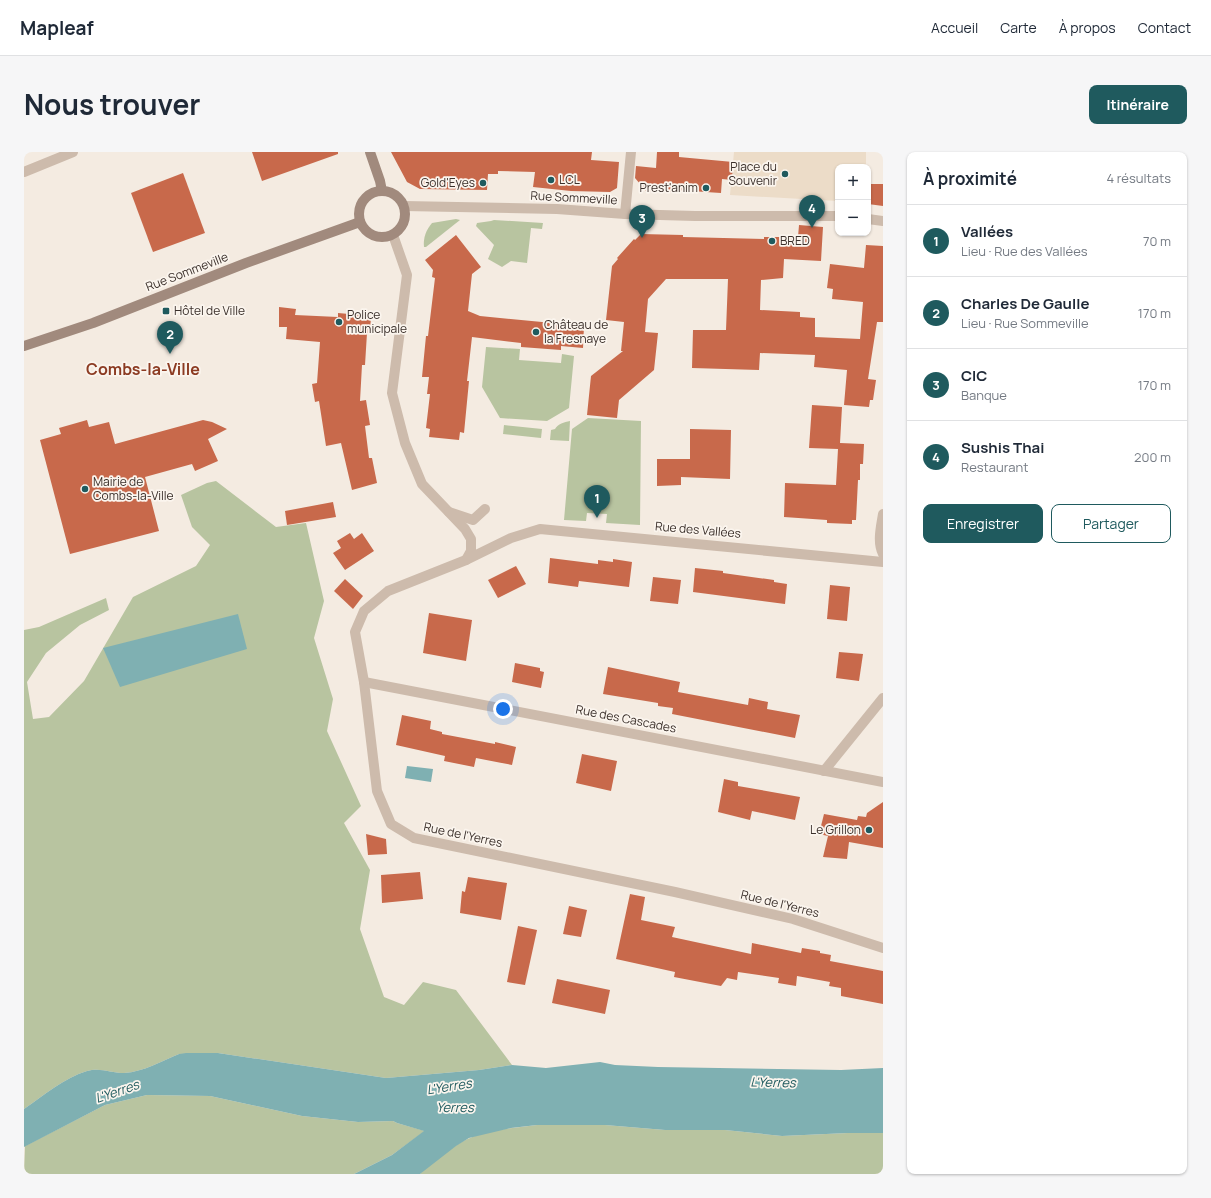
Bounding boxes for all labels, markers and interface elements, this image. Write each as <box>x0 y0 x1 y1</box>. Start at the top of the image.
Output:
text: Mapleaf <box>20 15 94 41</box>
text: Accueil <box>931 18 978 37</box>
text: Carte <box>1000 18 1037 37</box>
text: À propos <box>1059 18 1116 37</box>
text: Contact <box>1138 18 1191 37</box>
text: Nous trouver <box>24 85 200 123</box>
button: Itinéraire <box>1089 85 1187 124</box>
place label: Place du Souvenir <box>728 158 778 189</box>
map controls <box>835 164 871 236</box>
button: + <box>835 164 871 200</box>
text: À proximité <box>923 167 1017 190</box>
marker: Place du Souvenir <box>780 169 790 179</box>
text: 4 résultats <box>1106 169 1171 187</box>
place label: LCL <box>559 171 580 188</box>
place label: Gold'Eyes <box>421 174 475 191</box>
marker: LCL <box>546 175 556 185</box>
marker: Gold'Eyes <box>478 178 488 188</box>
place label: Prest'anim <box>639 179 698 196</box>
marker: Prest'anim <box>701 183 711 193</box>
street label: Rue Sommeville <box>530 187 618 208</box>
pin: 4 <box>799 195 825 228</box>
button: − <box>835 200 871 236</box>
pin: 3 <box>629 205 655 238</box>
text: Vallées <box>961 221 1013 242</box>
place label: BRED <box>780 232 810 249</box>
text: 1 <box>933 232 939 250</box>
text: 70 m <box>1143 232 1171 250</box>
marker: BRED <box>767 236 777 246</box>
text: Lieu · Rue des Vallées <box>961 242 1088 260</box>
street label: Rue Sommeville <box>143 248 231 295</box>
text: Charles De Gaulle <box>961 293 1089 314</box>
place label: Hôtel de Ville <box>174 302 245 319</box>
text: 2 <box>932 304 940 322</box>
text: 170 m <box>1138 304 1171 322</box>
marker: Hôtel de Ville <box>161 306 171 316</box>
place label: Police municipale <box>347 306 407 337</box>
text: Lieu · Rue Sommeville <box>961 314 1089 332</box>
place label: Château de la Fresnaye <box>544 316 608 347</box>
marker: Police municipale <box>334 317 344 327</box>
pin: 2 <box>157 321 183 354</box>
marker: Château de la Fresnaye <box>531 327 541 337</box>
district label: Combs-la-Ville <box>86 358 200 380</box>
text: CIC <box>961 365 987 386</box>
text: 3 <box>932 376 940 394</box>
text: 170 m <box>1138 376 1171 394</box>
text: Banque <box>961 386 1007 404</box>
text: Sushis Thai <box>961 437 1044 458</box>
text: 4 <box>932 448 940 466</box>
text: 200 m <box>1134 448 1171 466</box>
text: Restaurant <box>961 458 1028 476</box>
place label: Mairie de Combs-la-Ville <box>93 473 174 504</box>
marker: Mairie de Combs-la-Ville <box>80 484 90 494</box>
pin: 1 <box>584 485 610 518</box>
button: Enregistrer <box>923 504 1043 543</box>
button: Partager <box>1051 504 1171 543</box>
street label: Rue des Vallées <box>654 517 742 542</box>
your location <box>493 699 513 719</box>
street label: Rue des Cascades <box>574 700 678 737</box>
street label: Rue de l'Yerres <box>422 818 504 851</box>
place label: Le Grillon <box>810 821 861 838</box>
marker: Le Grillon <box>864 825 874 835</box>
street label: Rue de l'Yerres <box>739 886 821 921</box>
water label: L'Yerres <box>425 1073 474 1098</box>
water label: L'Yerres <box>750 1073 797 1091</box>
water label: L'Yerres <box>93 1075 142 1107</box>
water label: Yerres <box>436 1098 475 1116</box>

